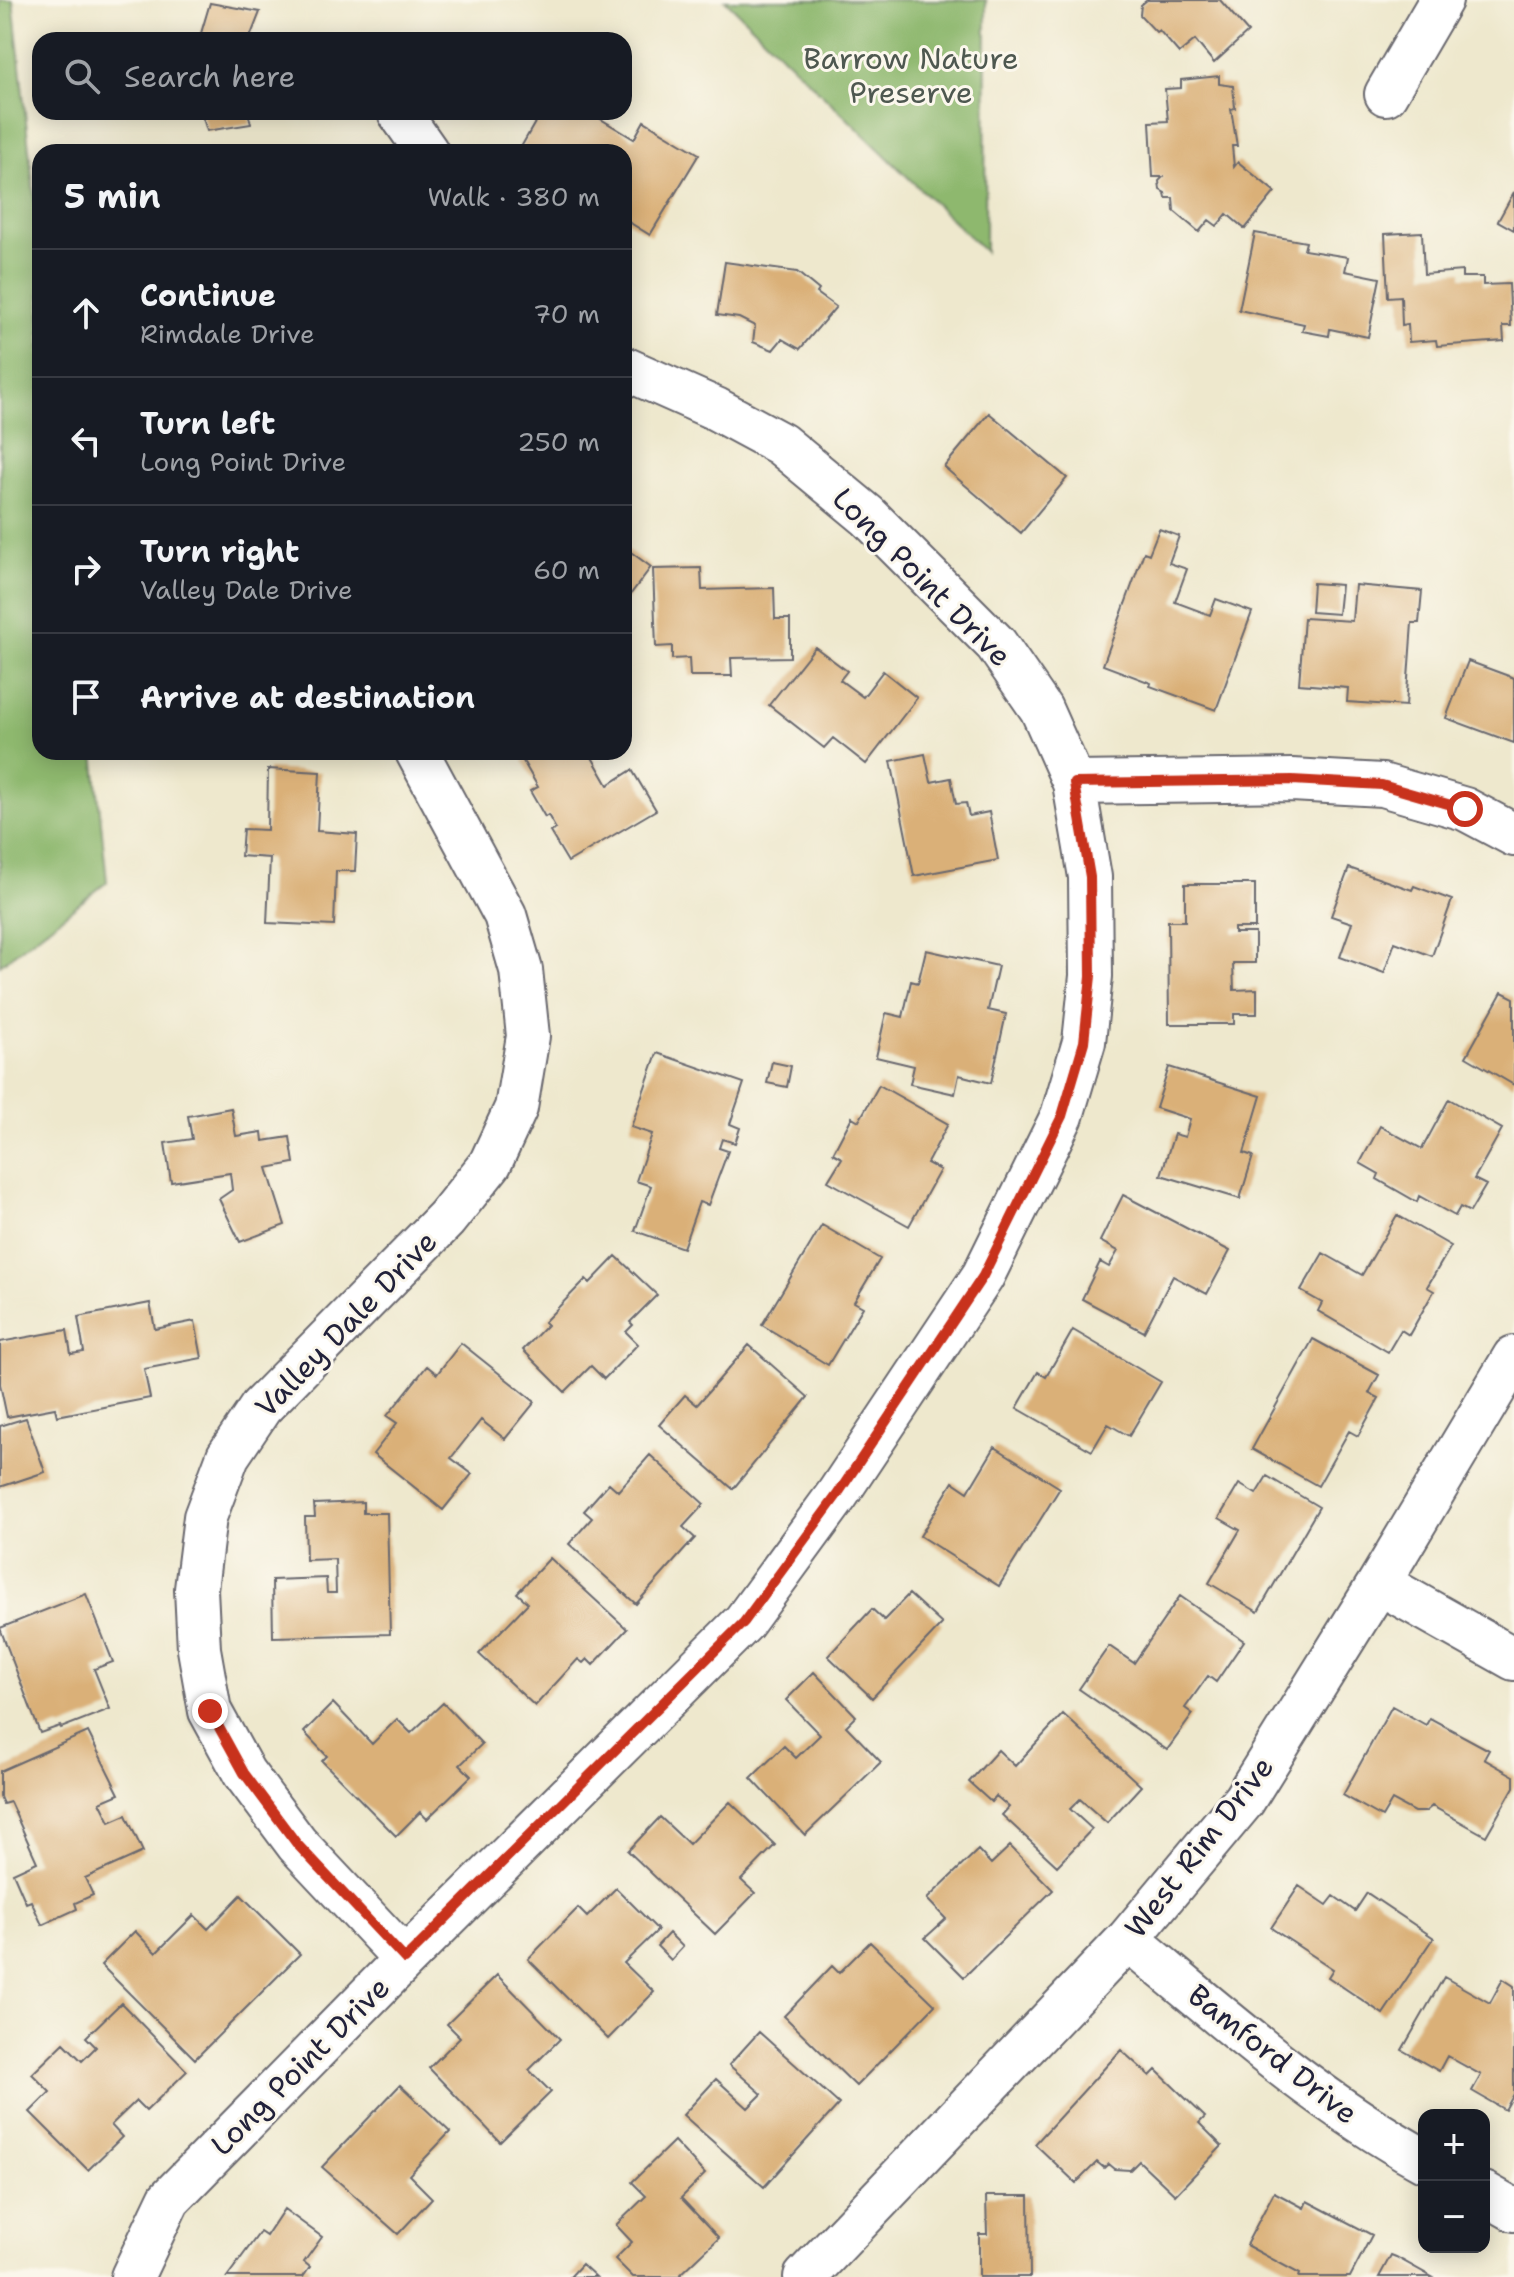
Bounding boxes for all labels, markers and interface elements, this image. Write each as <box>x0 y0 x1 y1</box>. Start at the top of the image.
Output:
search box <box>32 32 632 120</box>
park label: Barrow Nature Preserve <box>803 38 1019 113</box>
icon: search <box>60 54 104 98</box>
text: Search here <box>124 56 295 97</box>
text: 5 min <box>64 173 161 219</box>
text: Walk · 380 m <box>427 179 600 214</box>
text: Continue <box>140 275 276 316</box>
icon: ahead <box>64 291 108 335</box>
text: 70 m <box>533 296 600 331</box>
text: Rimdale Drive <box>140 316 315 351</box>
text: Turn left <box>140 403 275 444</box>
icon: left <box>64 419 108 463</box>
text: 250 m <box>517 424 600 459</box>
text: Long Point Drive <box>140 444 346 479</box>
street label: Long Point Drive <box>823 478 1021 676</box>
text: Turn right <box>140 531 299 572</box>
icon: right <box>64 547 108 591</box>
text: 60 m <box>533 552 600 587</box>
text: Valley Dale Drive <box>140 572 353 607</box>
icon: arrive <box>64 675 108 719</box>
text: Arrive at destination <box>140 677 475 718</box>
route start <box>1447 791 1483 827</box>
street label: Valley Dale Drive <box>246 1221 446 1427</box>
route end <box>192 1693 228 1729</box>
street label: West Rim Drive <box>1115 1748 1283 1946</box>
street label: Long Point Drive <box>201 1967 399 2165</box>
street label: Bamford Drive <box>1179 1975 1367 2133</box>
map controls <box>1418 2109 1490 2253</box>
button: + <box>1418 2109 1490 2181</box>
button: − <box>1418 2181 1490 2253</box>

